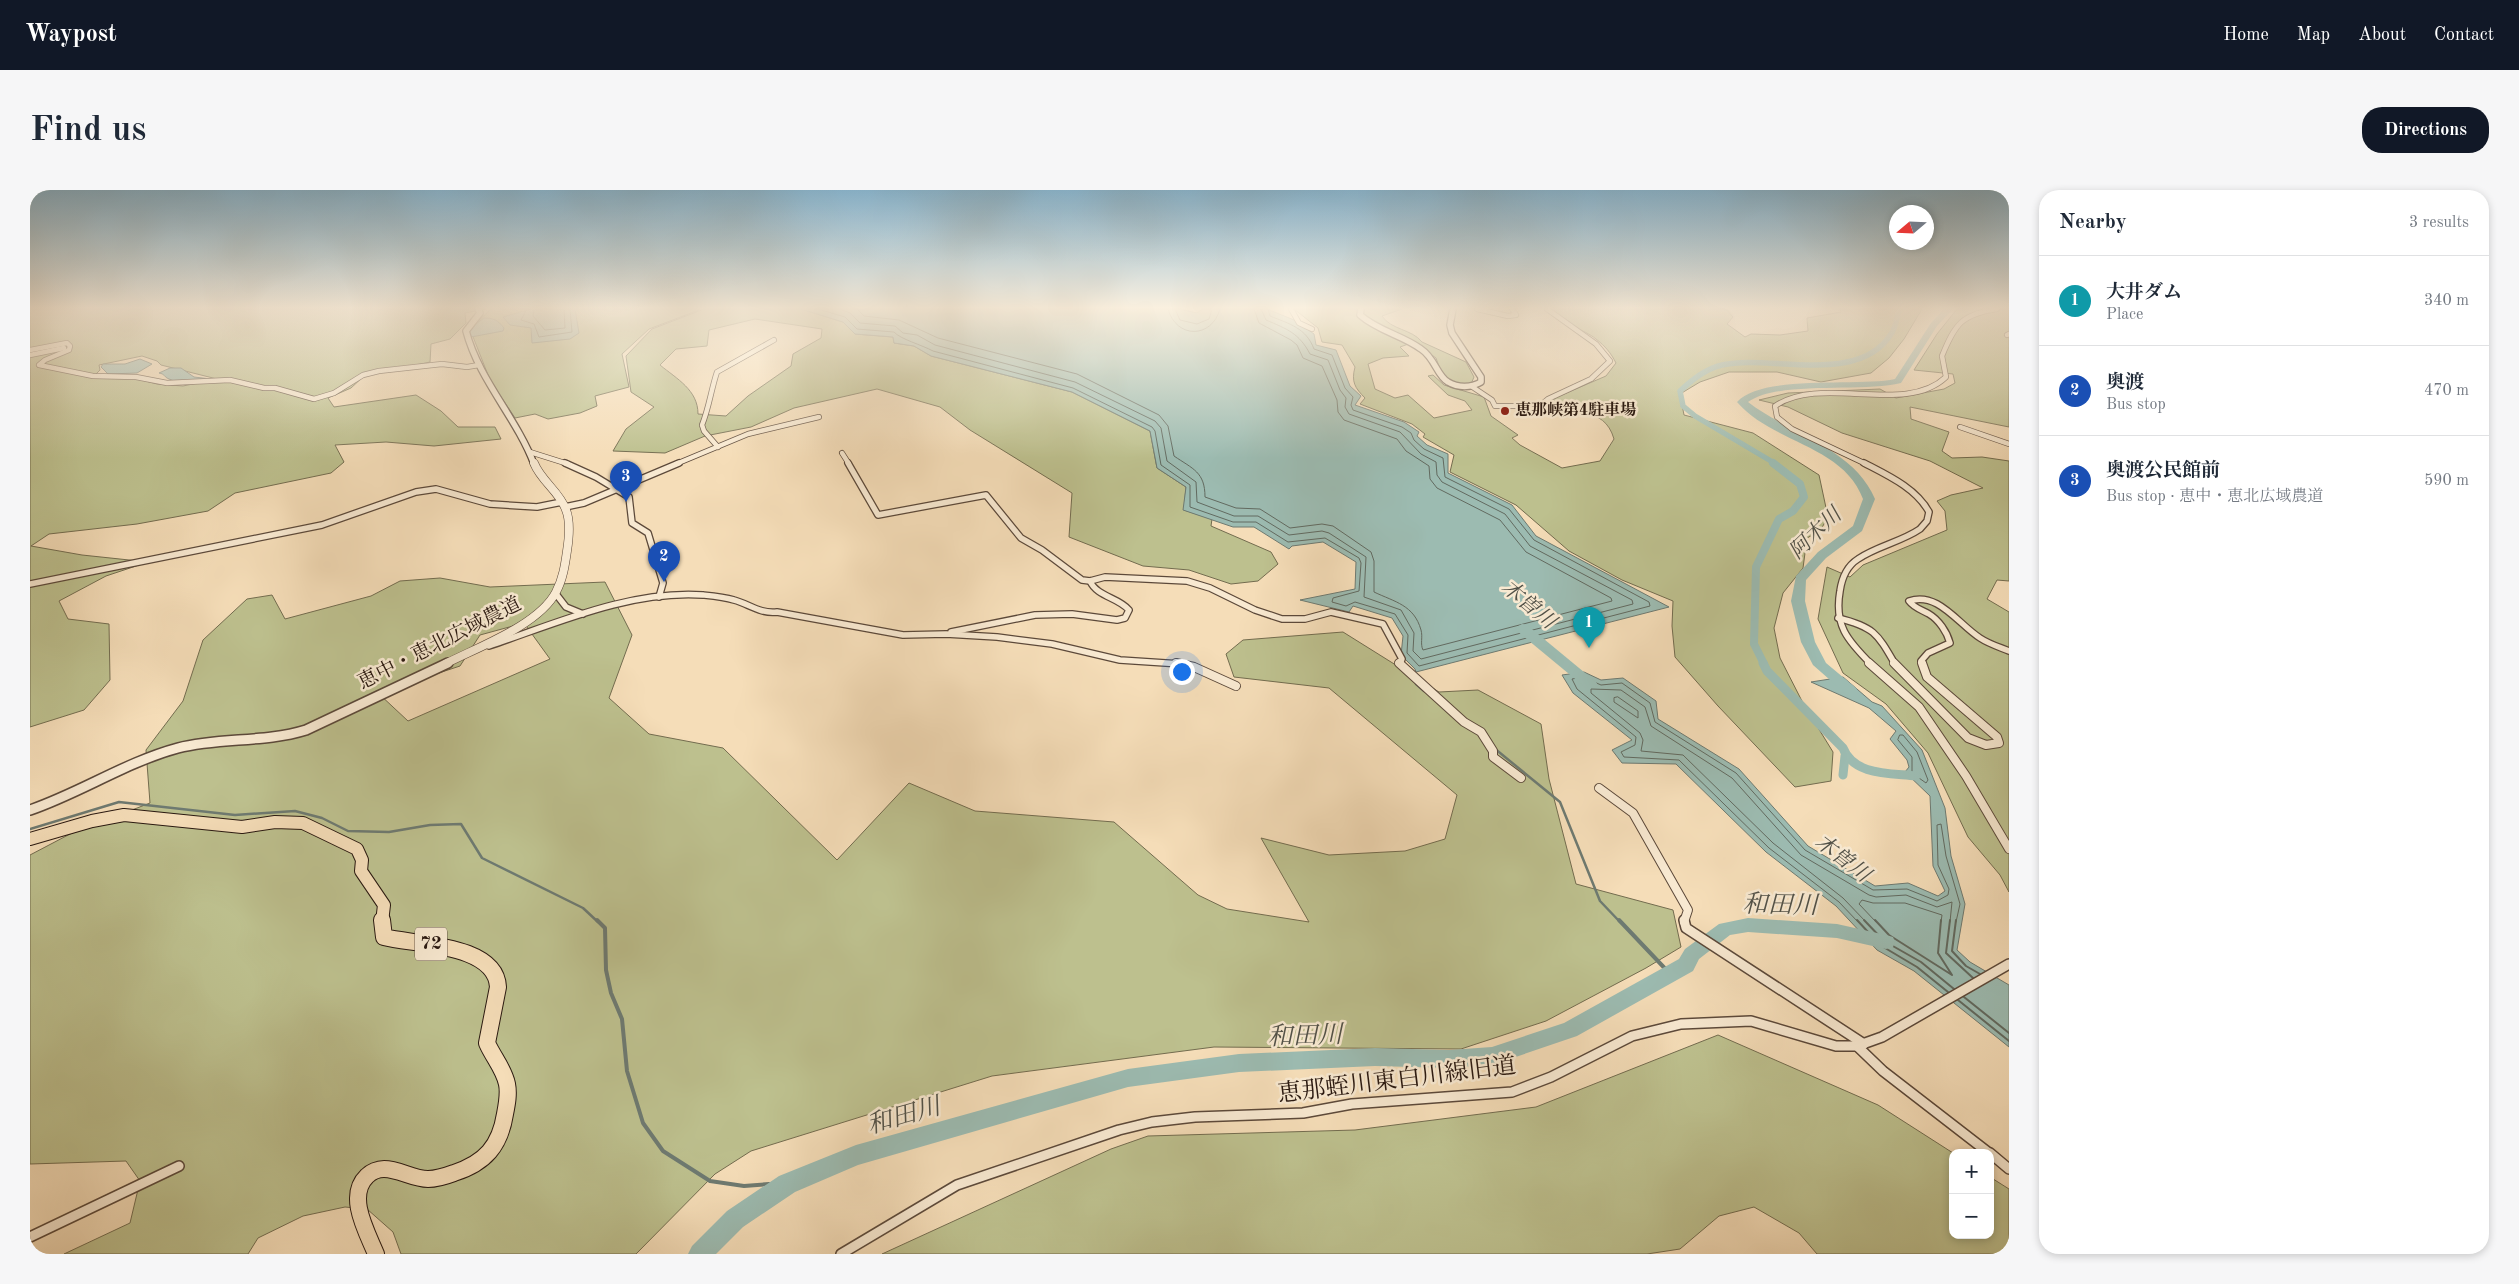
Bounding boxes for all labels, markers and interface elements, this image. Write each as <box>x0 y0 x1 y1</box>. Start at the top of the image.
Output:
text: Waypost <box>25 23 117 47</box>
text: Home <box>2223 26 2269 44</box>
text: Map <box>2297 26 2330 44</box>
text: About <box>2358 26 2406 44</box>
text: Contact <box>2434 26 2494 44</box>
button: Directions <box>2362 107 2489 153</box>
text: Find us <box>30 113 146 148</box>
north arrow <box>1889 205 1934 250</box>
text: Nearby <box>2059 212 2127 233</box>
text: 3 results <box>2409 215 2469 231</box>
text: 大井ダム <box>2106 284 2182 303</box>
text: 1 <box>2070 293 2080 309</box>
text: 340 m <box>2424 293 2469 309</box>
text: Place <box>2106 307 2143 323</box>
text: 奥渡 <box>2106 374 2144 393</box>
text: 2 <box>2070 383 2080 399</box>
text: 470 m <box>2424 383 2469 399</box>
text: Bus stop <box>2106 397 2166 413</box>
place label: 恵那峡第4駐車場 <box>1515 401 1636 419</box>
marker: 恵那峡第4駐車場 <box>1499 405 1511 417</box>
pin: 3 <box>610 461 642 502</box>
text: 奥渡公民館前 <box>2106 462 2220 481</box>
text: 3 <box>2070 473 2080 489</box>
text: 590 m <box>2424 473 2469 489</box>
text: Bus stop · 恵中・恵北広域農道 <box>2106 489 2323 505</box>
water label: 阿木川 <box>1785 502 1847 563</box>
pin: 2 <box>648 541 680 582</box>
water label: 木曽川 <box>1497 575 1562 635</box>
street label: 恵中・恵北広域農道 <box>354 592 525 694</box>
pin: 1 <box>1573 607 1605 648</box>
your location <box>1169 659 1195 685</box>
water label: 木曽川 <box>1811 830 1876 888</box>
water label: 和田川 <box>1742 891 1821 919</box>
road number: 72 <box>415 928 447 961</box>
water label: 和田川 <box>1267 1021 1346 1051</box>
street label: 恵那蛭川東白川線旧道 <box>1276 1051 1518 1108</box>
water label: 和田川 <box>864 1092 946 1139</box>
map controls <box>1949 1149 1994 1239</box>
button: + <box>1949 1149 1994 1194</box>
button: − <box>1949 1194 1994 1239</box>

